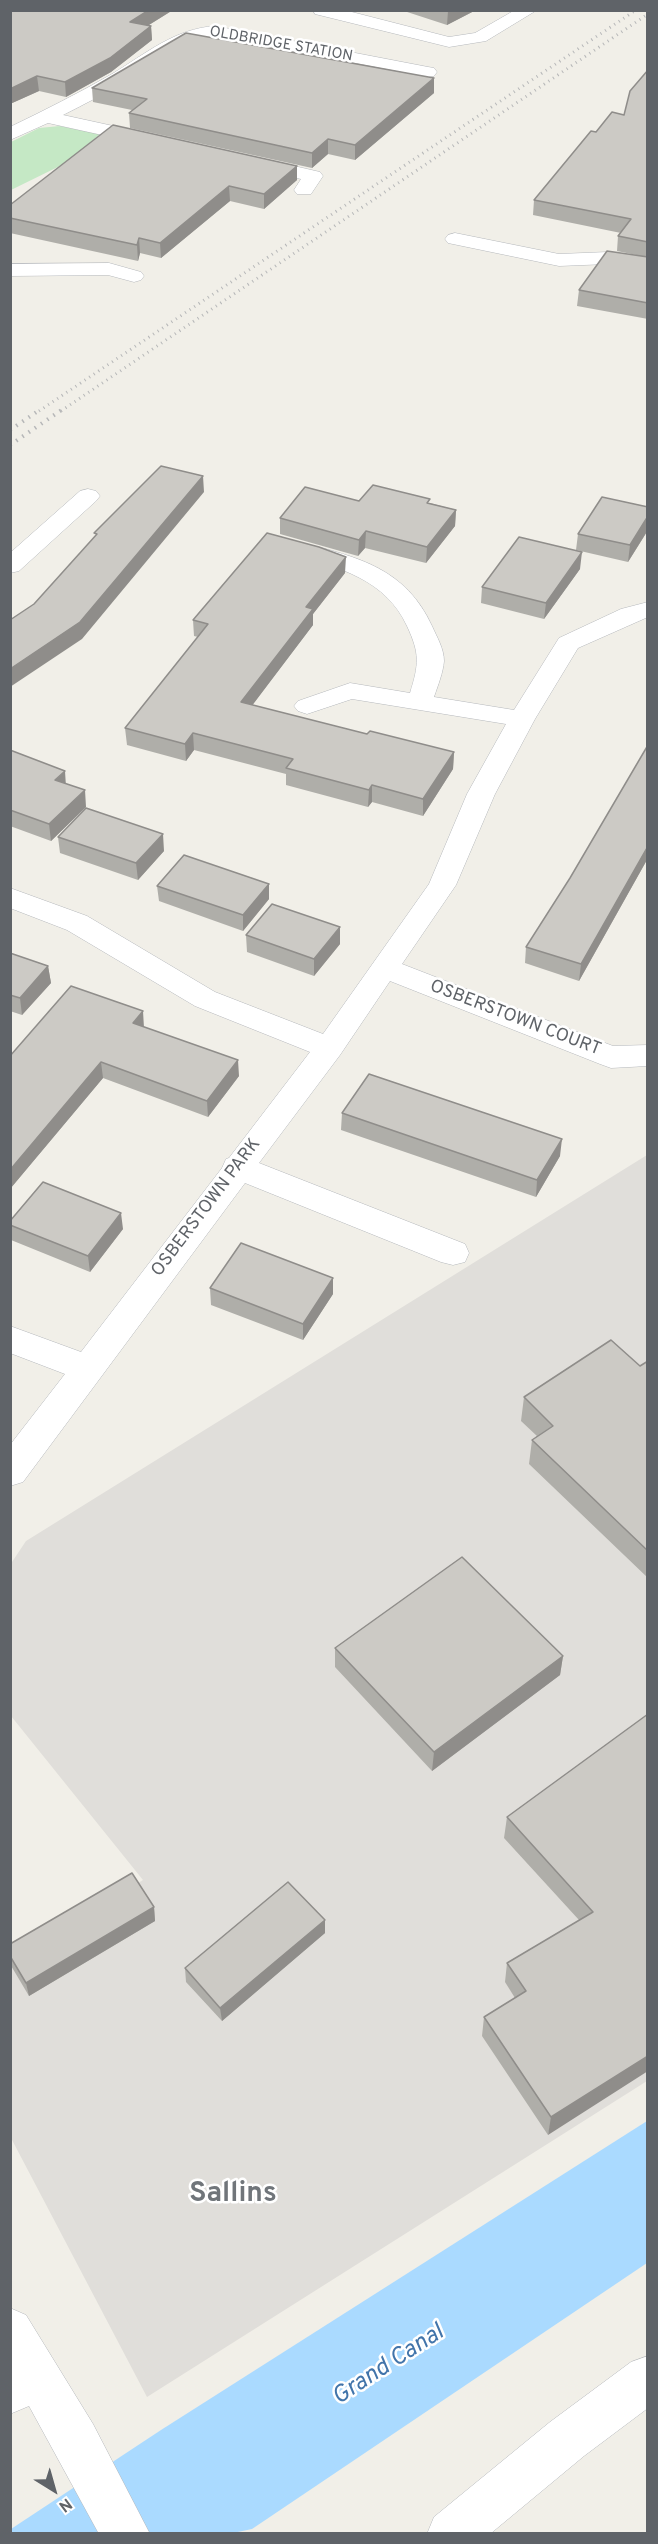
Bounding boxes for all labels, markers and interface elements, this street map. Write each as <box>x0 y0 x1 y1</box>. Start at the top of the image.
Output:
street label: OLDBRIDGE STATION <box>208 24 354 66</box>
street label: OSBERSTOWN COURT <box>426 976 604 1062</box>
street label: OSBERSTOWN PARK <box>148 1135 266 1281</box>
district label: Sallins <box>189 2178 277 2212</box>
water label: Grand Canal <box>328 2319 450 2413</box>
north arrow <box>24 2460 84 2520</box>
text: N <box>54 2493 75 2516</box>

